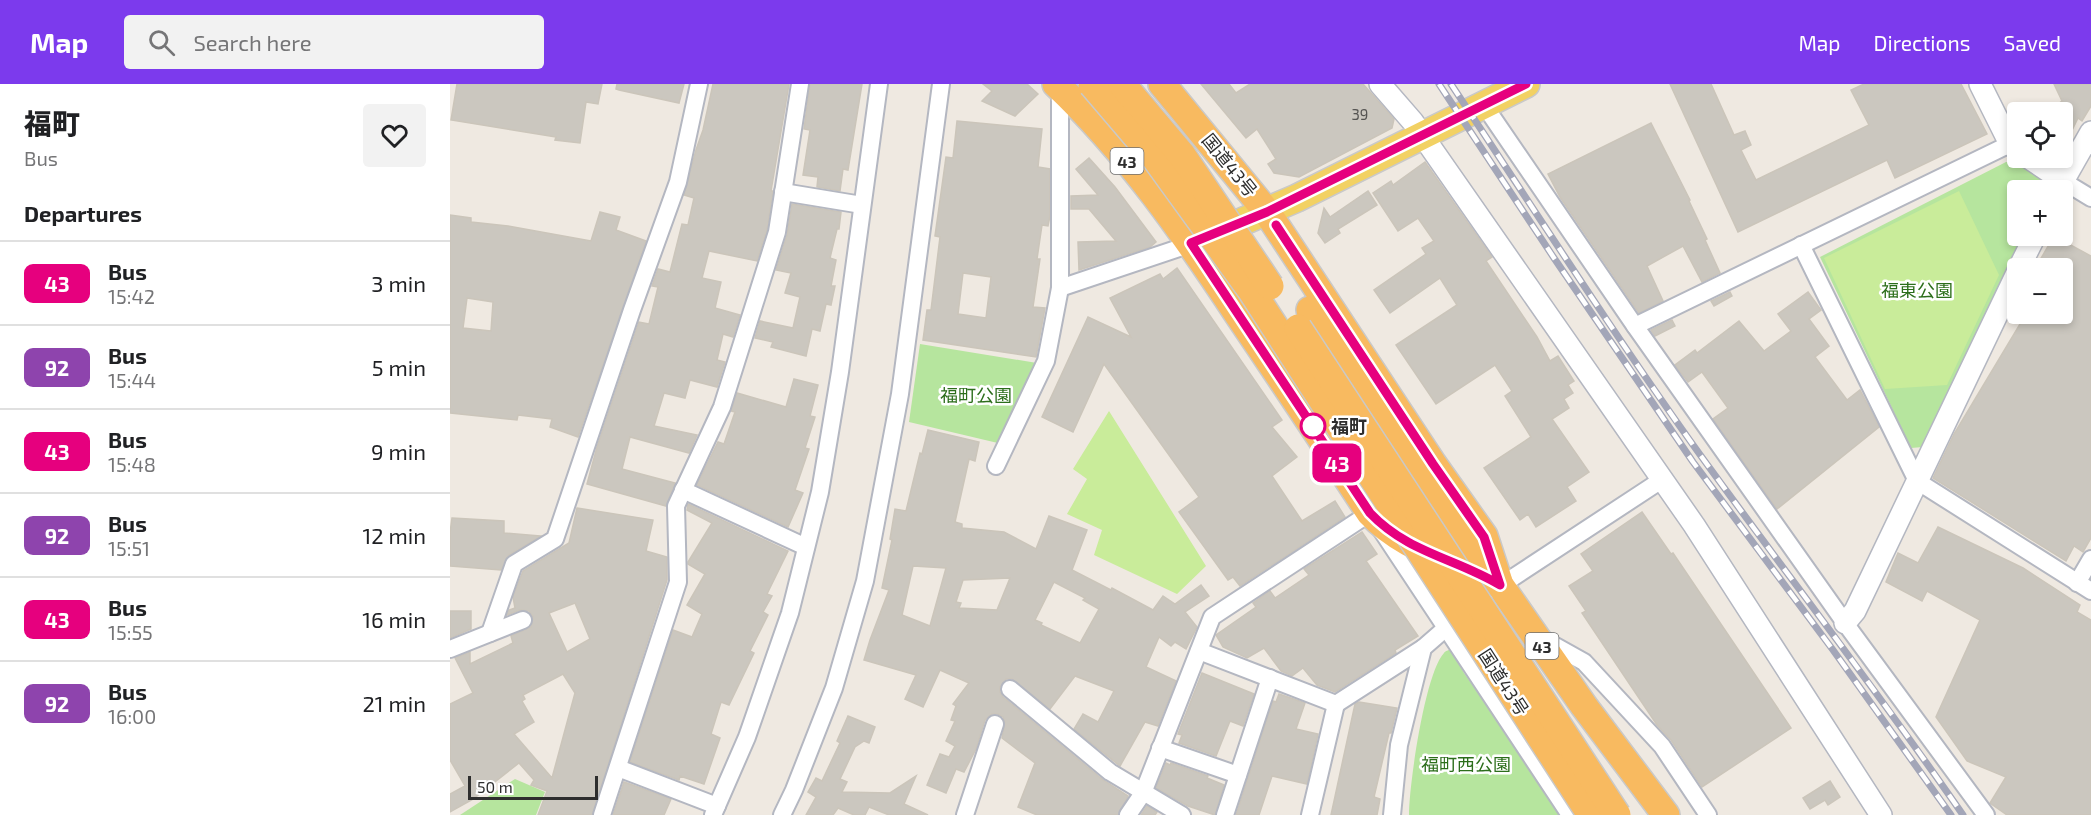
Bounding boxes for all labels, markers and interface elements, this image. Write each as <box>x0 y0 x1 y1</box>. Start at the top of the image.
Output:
search box <box>124 15 544 69</box>
text: Map <box>30 25 88 59</box>
icon: search <box>145 26 178 59</box>
text: Search here <box>193 29 312 55</box>
text: Map <box>1798 30 1841 55</box>
text: Directions <box>1874 30 1970 55</box>
text: Saved <box>2003 30 2061 55</box>
map controls <box>2007 102 2073 324</box>
button: locate <box>2007 102 2073 168</box>
button: heart <box>363 104 426 167</box>
house number: 39 <box>1352 105 1368 123</box>
text: 福町 <box>24 106 80 140</box>
street label: 国道43号 <box>1198 129 1262 201</box>
text: Bus <box>24 146 58 170</box>
road number: 43 <box>1110 148 1144 174</box>
button: + <box>2007 180 2073 246</box>
text: Departures <box>24 200 142 226</box>
text: Bus <box>108 258 147 284</box>
button: − <box>2007 258 2073 324</box>
text: 3 min <box>371 270 426 296</box>
text: 43 <box>44 271 70 296</box>
park label: 福東公園 <box>1881 279 1953 301</box>
text: 15:42 <box>108 284 155 308</box>
text: Bus <box>108 342 147 368</box>
text: 5 min <box>372 354 426 380</box>
text: 92 <box>45 355 69 380</box>
text: 15:44 <box>108 368 156 392</box>
park label: 福町公園 <box>940 384 1012 406</box>
marker: 福町 <box>1300 413 1326 439</box>
place label: 福町 <box>1331 415 1367 437</box>
text: Bus <box>108 426 147 452</box>
text: 9 min <box>371 438 426 464</box>
text: 43 <box>44 439 70 464</box>
line badge: 43 <box>1310 444 1364 482</box>
text: 43 <box>1324 451 1350 476</box>
text: 15:48 <box>108 452 156 476</box>
text: Bus <box>108 510 147 536</box>
text: 12 min <box>362 522 426 548</box>
text: 92 <box>45 523 69 548</box>
text: 15:51 <box>108 536 150 560</box>
text: Bus <box>108 594 147 620</box>
text: 16 min <box>362 606 426 632</box>
text: 43 <box>44 607 70 632</box>
text: 15:55 <box>108 620 153 644</box>
road number: 43 <box>1526 633 1558 659</box>
street label: 国道43号 <box>1474 645 1534 719</box>
text: Bus <box>108 678 147 704</box>
text: 21 min <box>362 690 426 716</box>
text: 92 <box>45 691 69 716</box>
text: 16:00 <box>108 704 156 728</box>
park label: 福町西公園 <box>1421 753 1511 775</box>
scale bar <box>468 773 598 800</box>
text: 50 m <box>477 777 513 796</box>

